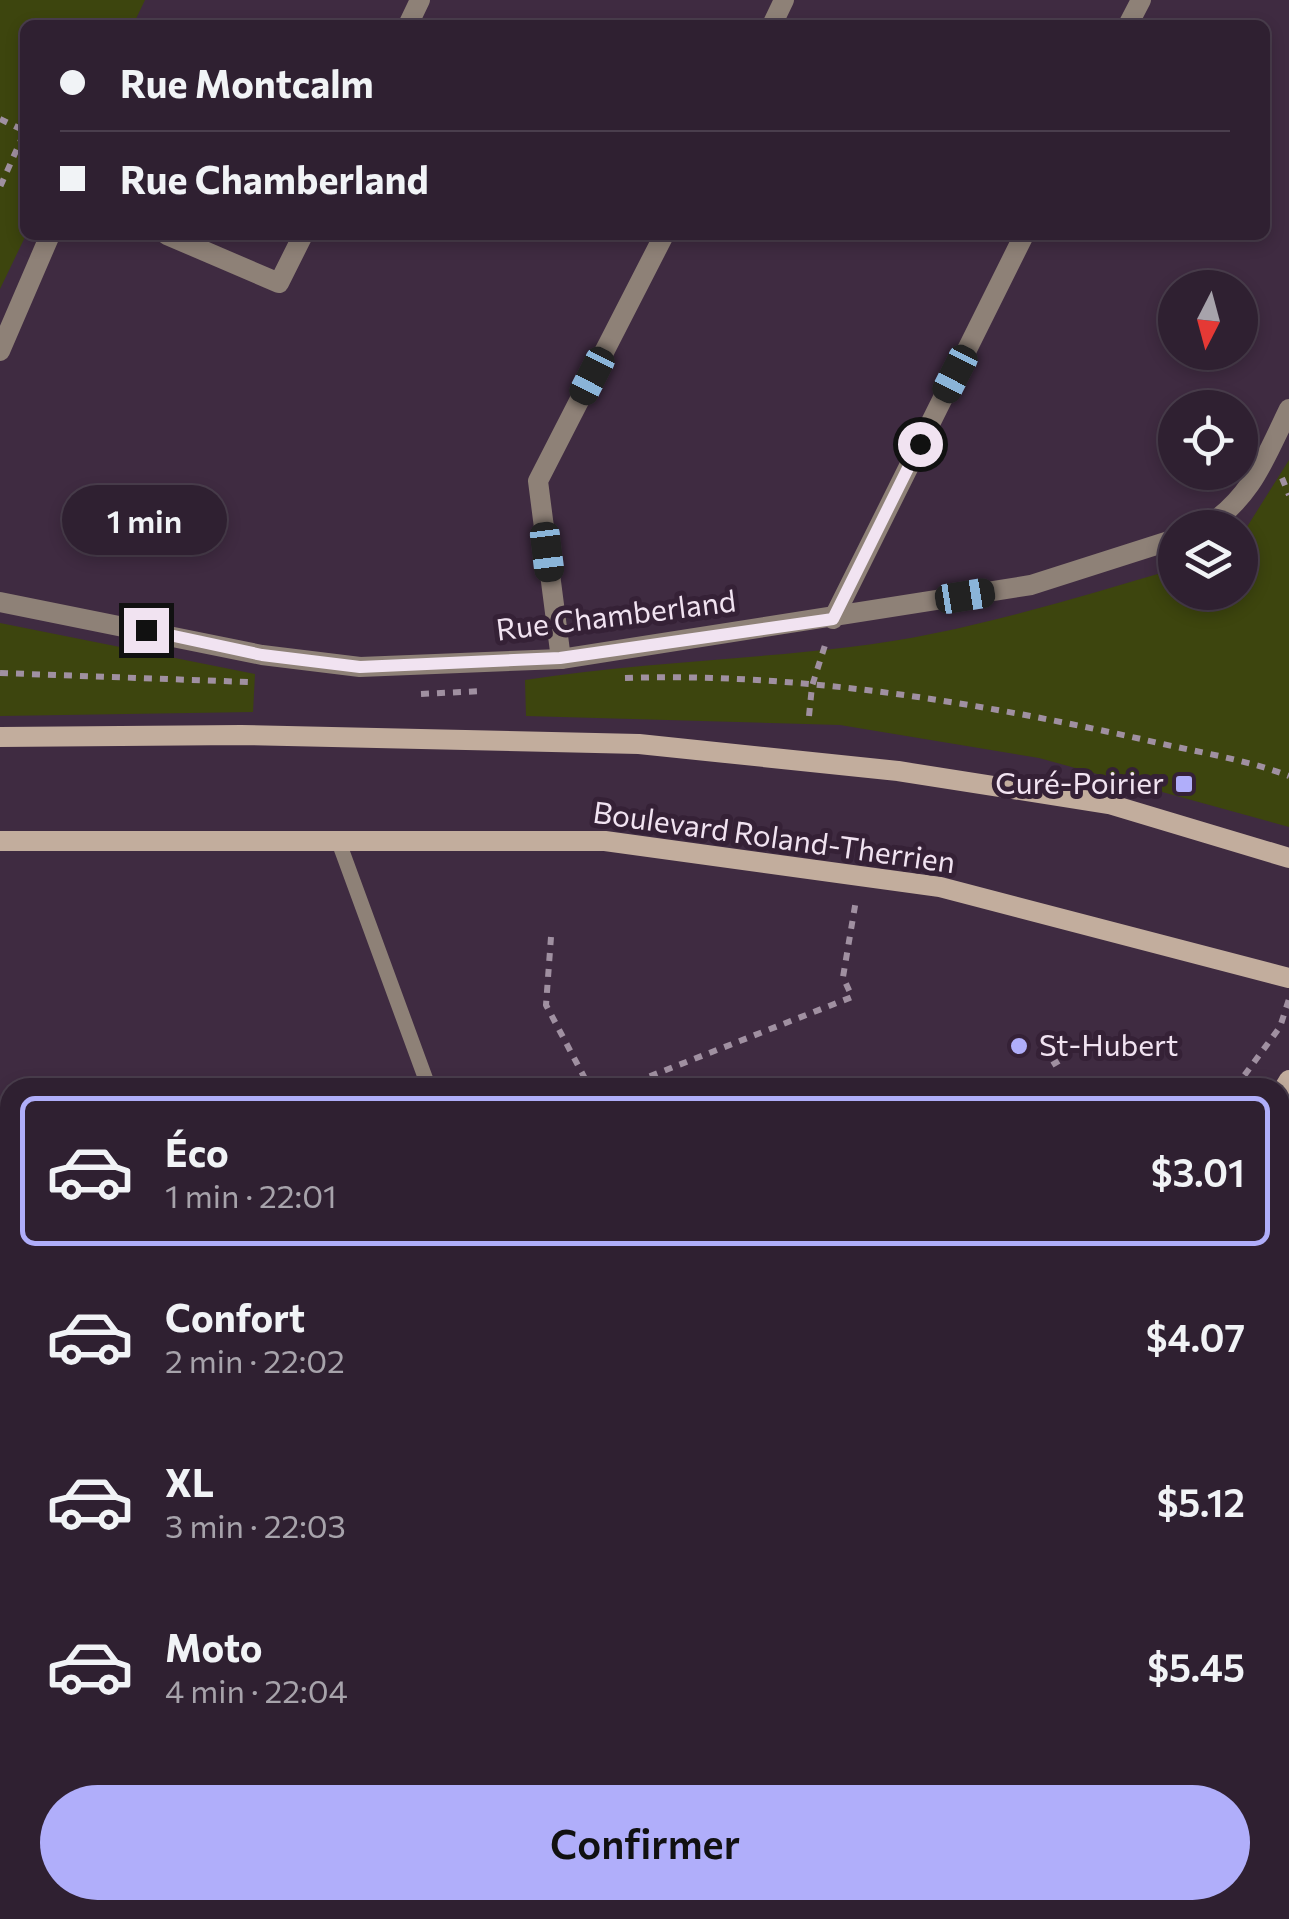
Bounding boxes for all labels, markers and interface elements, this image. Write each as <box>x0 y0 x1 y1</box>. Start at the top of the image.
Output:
text: Rue Montcalm <box>120 59 374 106</box>
text: Rue Chamberland <box>120 155 429 202</box>
north arrow <box>1158 270 1258 370</box>
map controls <box>1158 270 1258 610</box>
car <box>928 340 982 408</box>
car <box>565 342 619 410</box>
button: locate <box>1158 390 1258 490</box>
route start <box>898 422 943 467</box>
callout: 1 min <box>64 485 228 555</box>
text: 1 min <box>107 500 182 540</box>
button: layers <box>1158 510 1258 610</box>
car <box>528 520 566 584</box>
car <box>933 576 997 616</box>
street label: Rue Chamberland <box>494 580 738 647</box>
route end <box>124 608 169 653</box>
place label: Curé-Poirier <box>995 763 1164 800</box>
marker: Curé-Poirier <box>1173 773 1195 795</box>
street label: Boulevard Roland-Therrien <box>591 792 958 879</box>
place label: St-Hubert <box>1039 1025 1178 1062</box>
marker: St-Hubert <box>1008 1035 1030 1057</box>
icon: car <box>45 1126 135 1216</box>
text: Éco <box>165 1128 229 1175</box>
text: $3.01 <box>1151 1148 1245 1195</box>
text: 1 min · 22:01 <box>165 1175 337 1215</box>
icon: car <box>45 1291 135 1381</box>
text: Confort <box>165 1293 305 1340</box>
text: $4.07 <box>1146 1313 1245 1360</box>
text: 2 min · 22:02 <box>165 1340 345 1380</box>
icon: car <box>45 1456 135 1546</box>
text: XL <box>165 1458 214 1505</box>
text: $5.12 <box>1157 1478 1245 1525</box>
text: 3 min · 22:03 <box>165 1505 346 1545</box>
icon: car <box>45 1621 135 1711</box>
text: Moto <box>165 1623 263 1670</box>
text: $5.45 <box>1147 1643 1245 1690</box>
text: 4 min · 22:04 <box>165 1670 348 1710</box>
button: Confirmer <box>40 1785 1250 1900</box>

